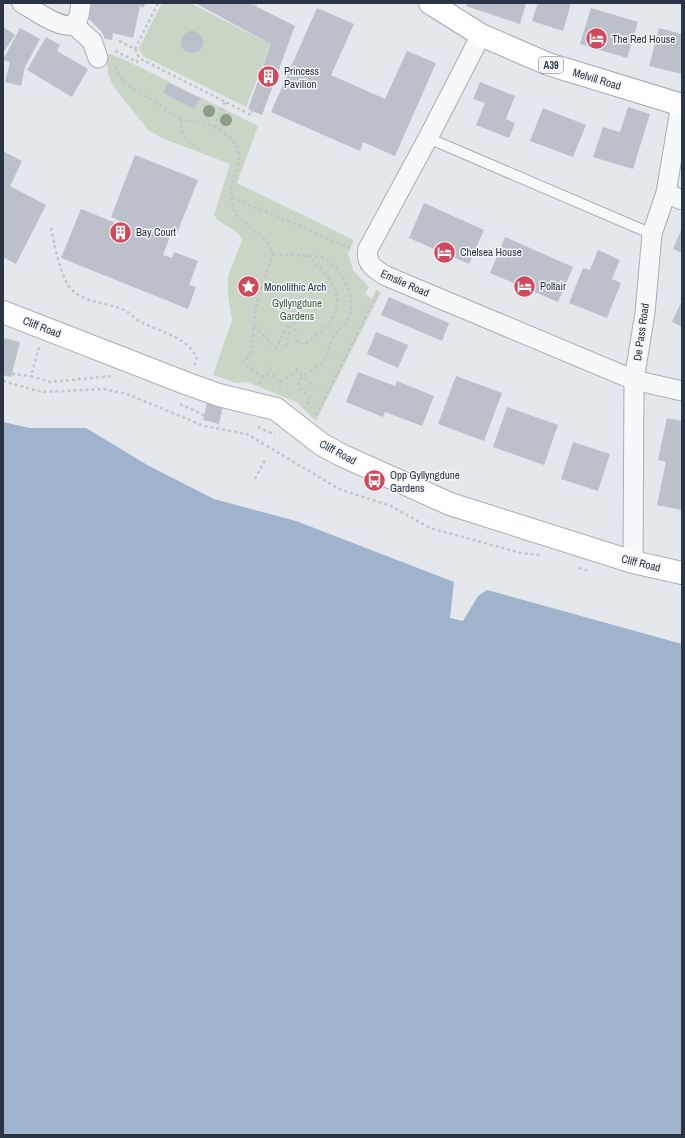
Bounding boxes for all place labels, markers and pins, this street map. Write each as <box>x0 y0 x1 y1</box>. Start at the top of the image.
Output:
hotel icon: The Red House <box>583 26 609 52</box>
place label: The Red House <box>612 32 675 46</box>
building icon: Princess Pavilion <box>255 64 281 90</box>
place label: Princess Pavilion <box>284 64 320 91</box>
building icon: Bay Court <box>108 219 134 245</box>
place label: Bay Court <box>136 225 177 239</box>
hotel icon: Chelsea House <box>431 239 457 265</box>
place label: Chelsea House <box>460 245 522 259</box>
hotel icon: Poltair <box>512 273 538 299</box>
place icon: Monolithic Arch <box>236 274 262 300</box>
place label: Poltair <box>540 279 566 293</box>
place label: Monolithic Arch <box>264 280 326 294</box>
bus stop icon: Opp Gyllyngdune Gardens <box>362 468 388 494</box>
place label: Opp Gyllyngdune Gardens <box>390 468 460 495</box>

